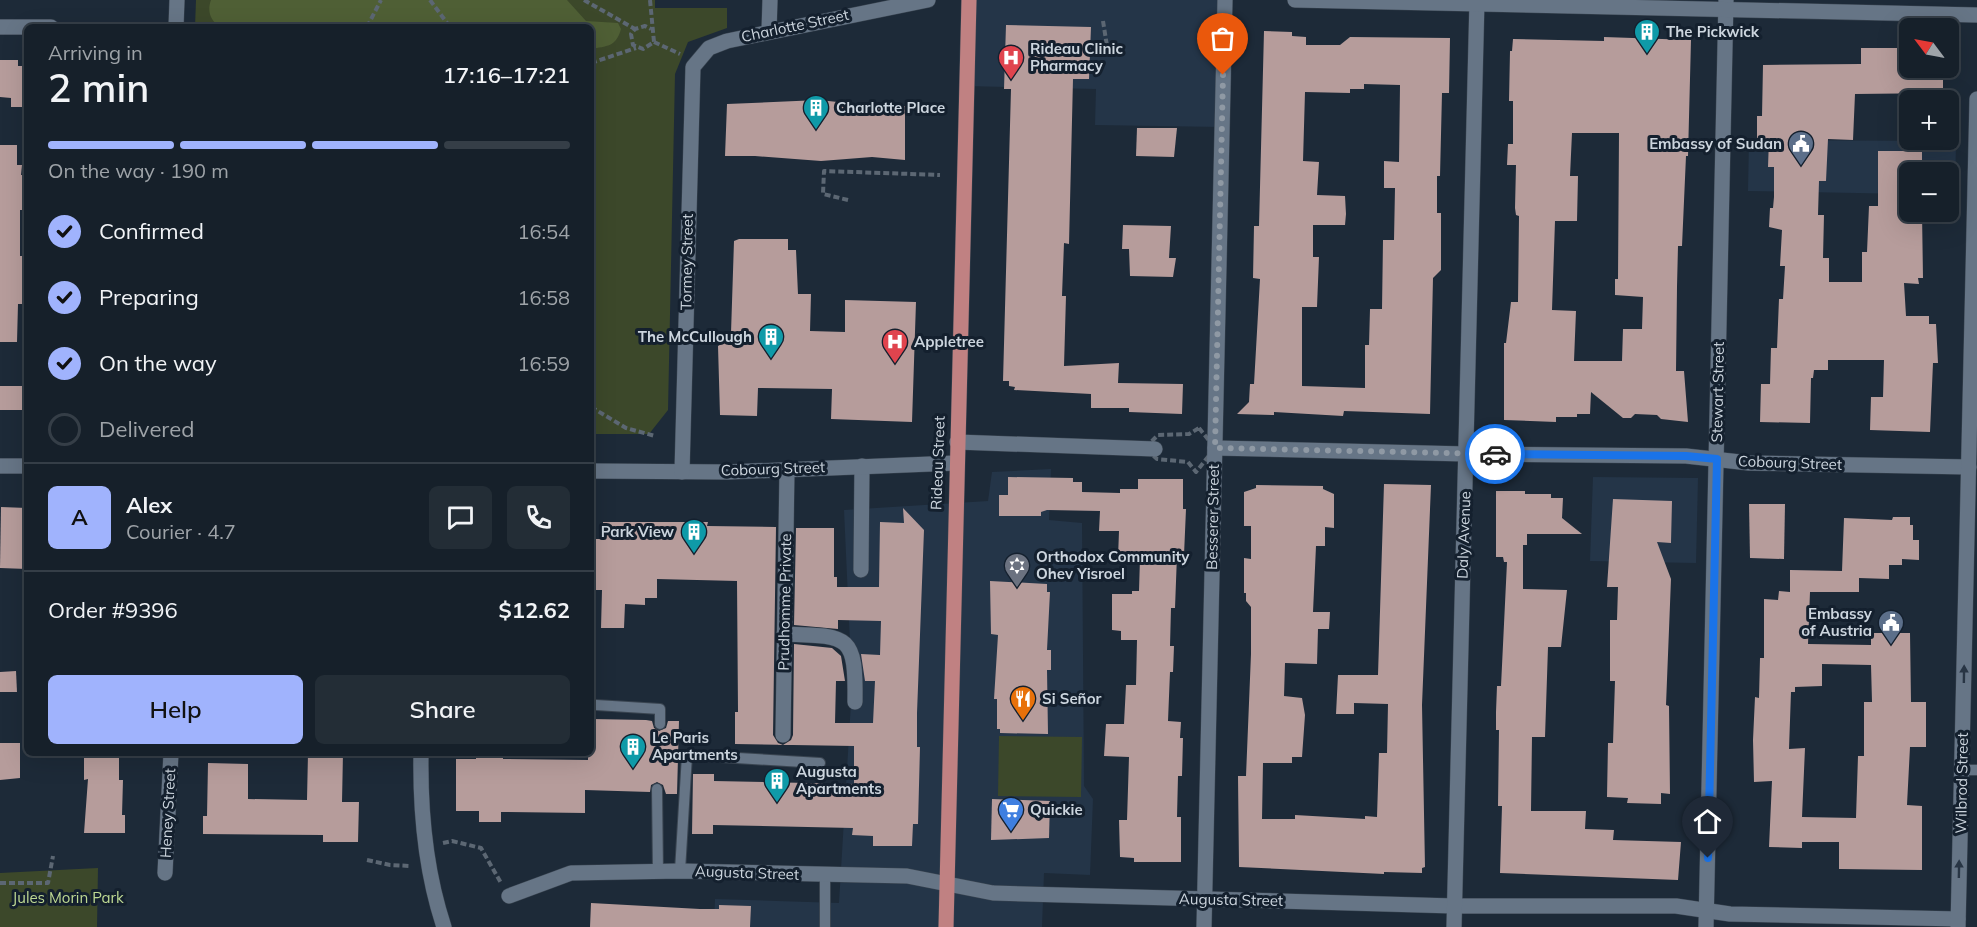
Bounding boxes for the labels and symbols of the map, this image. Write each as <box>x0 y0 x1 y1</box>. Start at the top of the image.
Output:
street label: Charlotte Street <box>739 5 850 46</box>
pin <box>1197 13 1248 75</box>
building icon: The Pickwick <box>1632 17 1662 55</box>
north arrow <box>1899 18 1959 78</box>
place label: The Pickwick <box>1666 22 1760 41</box>
place label: Rideau Clinic Pharmacy <box>1030 39 1123 75</box>
hospital icon: Rideau Clinic Pharmacy <box>996 43 1026 81</box>
building icon: Charlotte Place <box>801 93 831 131</box>
place label: Charlotte Place <box>836 98 945 117</box>
public building icon: Embassy of Sudan <box>1786 129 1816 167</box>
place label: Embassy of Sudan <box>1649 134 1782 153</box>
street label: Tormey Street <box>676 214 697 310</box>
building icon: The McCullough <box>756 322 786 360</box>
place label: The McCullough <box>638 327 752 346</box>
hospital icon: Appletree <box>880 327 910 365</box>
place label: Appletree <box>914 332 984 351</box>
street label: Stewart Street <box>1707 341 1728 443</box>
street label: Rideau Street <box>926 416 949 510</box>
courier <box>1465 424 1525 484</box>
street label: Cobourg Street <box>1738 451 1842 474</box>
street label: Cobourg Street <box>721 457 825 480</box>
street label: Besserer Street <box>1202 464 1223 570</box>
street label: Daly Avenue <box>1452 491 1475 579</box>
building icon: Park View <box>679 517 709 555</box>
place label: Park View <box>601 522 675 541</box>
street label: Prudhomme Private <box>774 533 795 671</box>
place label: Orthodox Community Ohev Yisroel <box>1036 547 1190 583</box>
synagogue icon: Orthodox Community Ohev Yisroel <box>1002 551 1032 589</box>
place label: Embassy of Austria <box>1801 604 1873 640</box>
public building icon: Embassy of Austria <box>1876 608 1906 646</box>
one-way arrow <box>1959 664 1969 683</box>
restaurant icon: Si Señor <box>1008 684 1038 722</box>
place label: Si Señor <box>1042 689 1102 708</box>
place label: Le Paris Apartments <box>652 728 738 764</box>
building icon: Le Paris Apartments <box>618 732 648 770</box>
street label: Wilbrod Street <box>1951 732 1972 834</box>
place label: Augusta Apartments <box>796 762 882 798</box>
building icon: Augusta Apartments <box>762 766 792 804</box>
street label: Heney Street <box>156 768 179 858</box>
supermarket icon: Quickie <box>996 795 1026 833</box>
pin <box>1682 796 1733 858</box>
place label: Quickie <box>1030 800 1083 819</box>
one-way arrow <box>1955 859 1964 878</box>
street label: Augusta Street <box>695 861 800 884</box>
park label: Jules Morin Park <box>12 888 124 907</box>
street label: Augusta Street <box>1179 889 1283 910</box>

